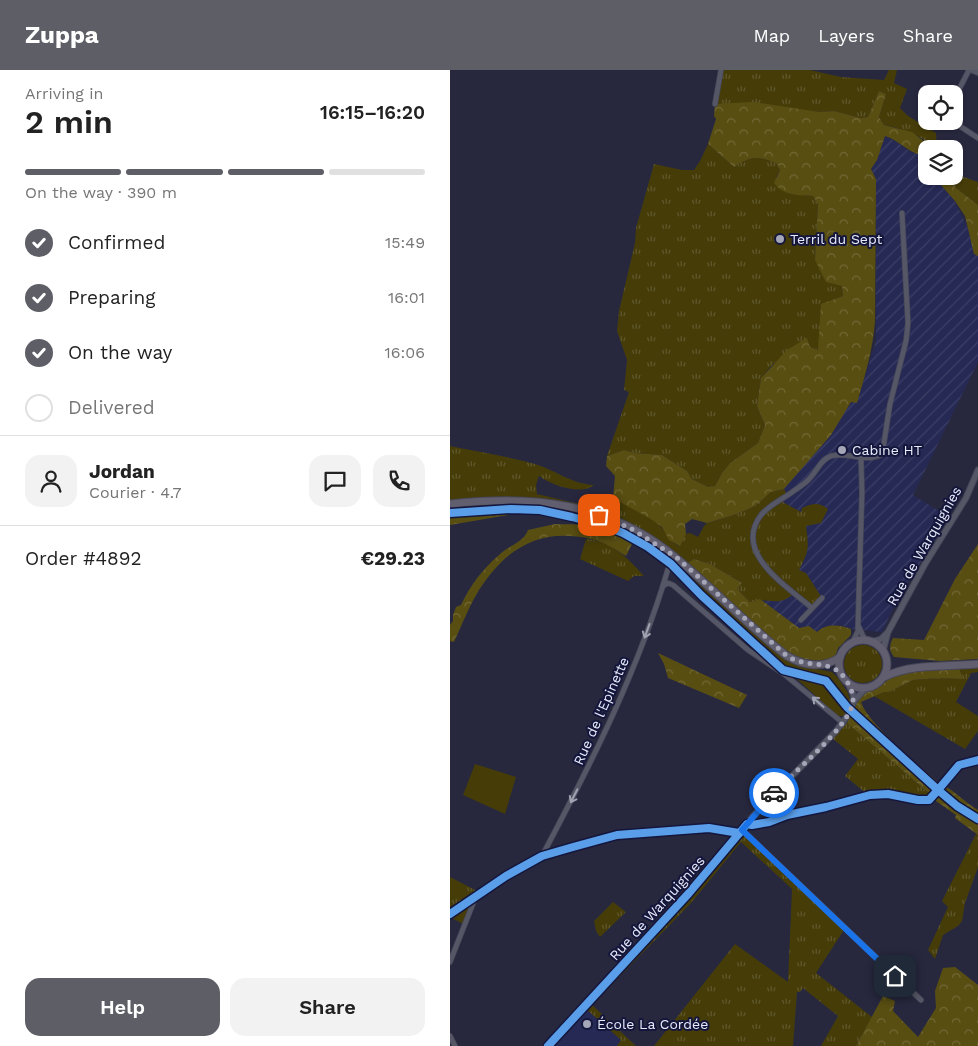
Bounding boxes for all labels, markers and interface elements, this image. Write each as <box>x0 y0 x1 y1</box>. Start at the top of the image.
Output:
text: Zuppa <box>25 21 99 49</box>
text: Map <box>753 25 790 46</box>
text: Layers <box>818 25 875 46</box>
text: Share <box>903 25 953 46</box>
text: Arriving in <box>25 84 103 103</box>
map controls <box>918 85 963 185</box>
button: locate <box>918 85 963 130</box>
text: 16:15–16:20 <box>320 101 425 124</box>
text: 2 min <box>25 103 113 141</box>
button: layers <box>918 140 963 185</box>
text: On the way · 390 m <box>25 183 177 202</box>
icon: check <box>25 229 53 257</box>
text: Confirmed <box>68 231 165 254</box>
place label: Terril du Sept <box>790 231 883 247</box>
text: 15:49 <box>385 233 425 252</box>
marker: Terril du Sept <box>774 233 786 245</box>
icon: check <box>25 284 53 312</box>
text: Preparing <box>68 286 155 309</box>
text: 16:01 <box>388 288 425 307</box>
icon: check <box>25 339 53 367</box>
text: On the way <box>68 341 172 364</box>
text: 16:06 <box>385 343 425 362</box>
text: Delivered <box>68 396 155 419</box>
place label: Cabine HT <box>852 442 923 458</box>
marker: Cabine HT <box>836 444 848 456</box>
button: person <box>25 455 77 507</box>
button: chat <box>309 455 361 507</box>
button: phone <box>373 455 425 507</box>
text: Jordan <box>89 460 155 483</box>
text: Courier · 4.7 <box>89 483 182 502</box>
street label: Rue de Warquignies <box>883 484 965 608</box>
pin <box>578 494 620 536</box>
icon: bag <box>585 501 613 529</box>
text: Order #4892 <box>25 547 142 570</box>
text: €29.23 <box>361 547 425 570</box>
one-way arrow <box>642 623 651 639</box>
street label: Rue de l'Epinette <box>570 655 632 767</box>
one-way arrow <box>811 696 824 708</box>
courier <box>749 768 799 818</box>
icon: car <box>760 779 788 807</box>
one-way arrow <box>569 788 578 803</box>
street label: Rue de Warquignies <box>606 853 708 963</box>
pin <box>874 955 916 997</box>
icon: home <box>881 962 909 990</box>
button: Help <box>25 978 220 1036</box>
button: Share <box>230 978 425 1036</box>
place label: École La Cordée <box>597 1016 708 1032</box>
marker: École La Cordée <box>581 1018 593 1030</box>

